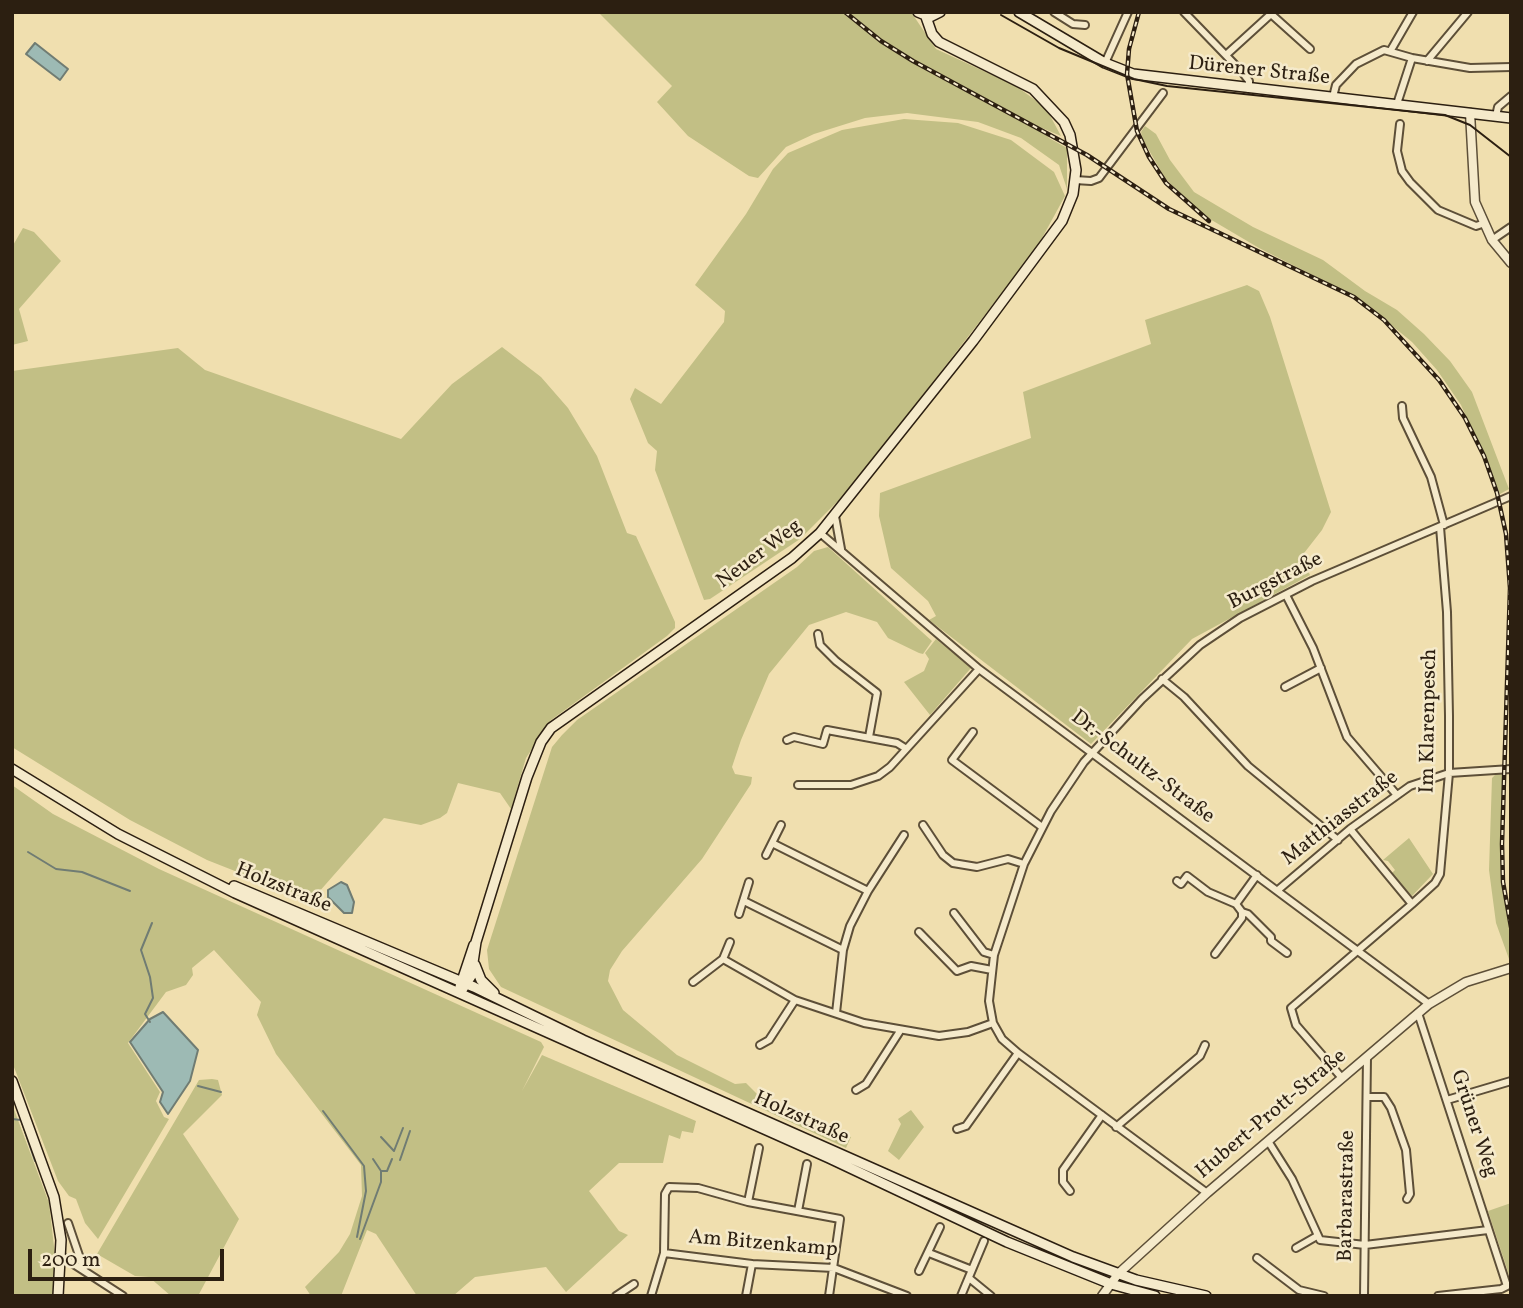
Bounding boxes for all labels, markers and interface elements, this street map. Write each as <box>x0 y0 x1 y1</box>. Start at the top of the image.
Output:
street label: Dürener Straße <box>1187 52 1331 92</box>
street label: Neuer Weg <box>712 515 808 595</box>
street label: Burgstraße <box>1225 547 1327 617</box>
street label: Im Klarenpesch <box>1416 648 1444 794</box>
street label: Dr.-Schultz-Straße <box>1065 706 1219 830</box>
street label: Matthiasstraße <box>1278 766 1404 872</box>
street label: Holzstraße <box>231 858 335 920</box>
street label: Hubert-Prott-Straße <box>1192 1045 1352 1185</box>
street label: Grüner Weg <box>1444 1067 1502 1181</box>
street label: Holzstraße <box>749 1087 853 1151</box>
street label: Barbarastraße <box>1334 1130 1362 1262</box>
street label: Am Bitzenkamp <box>687 1226 839 1264</box>
scale bar <box>32 1234 228 1278</box>
text: 200 m <box>41 1246 101 1275</box>

